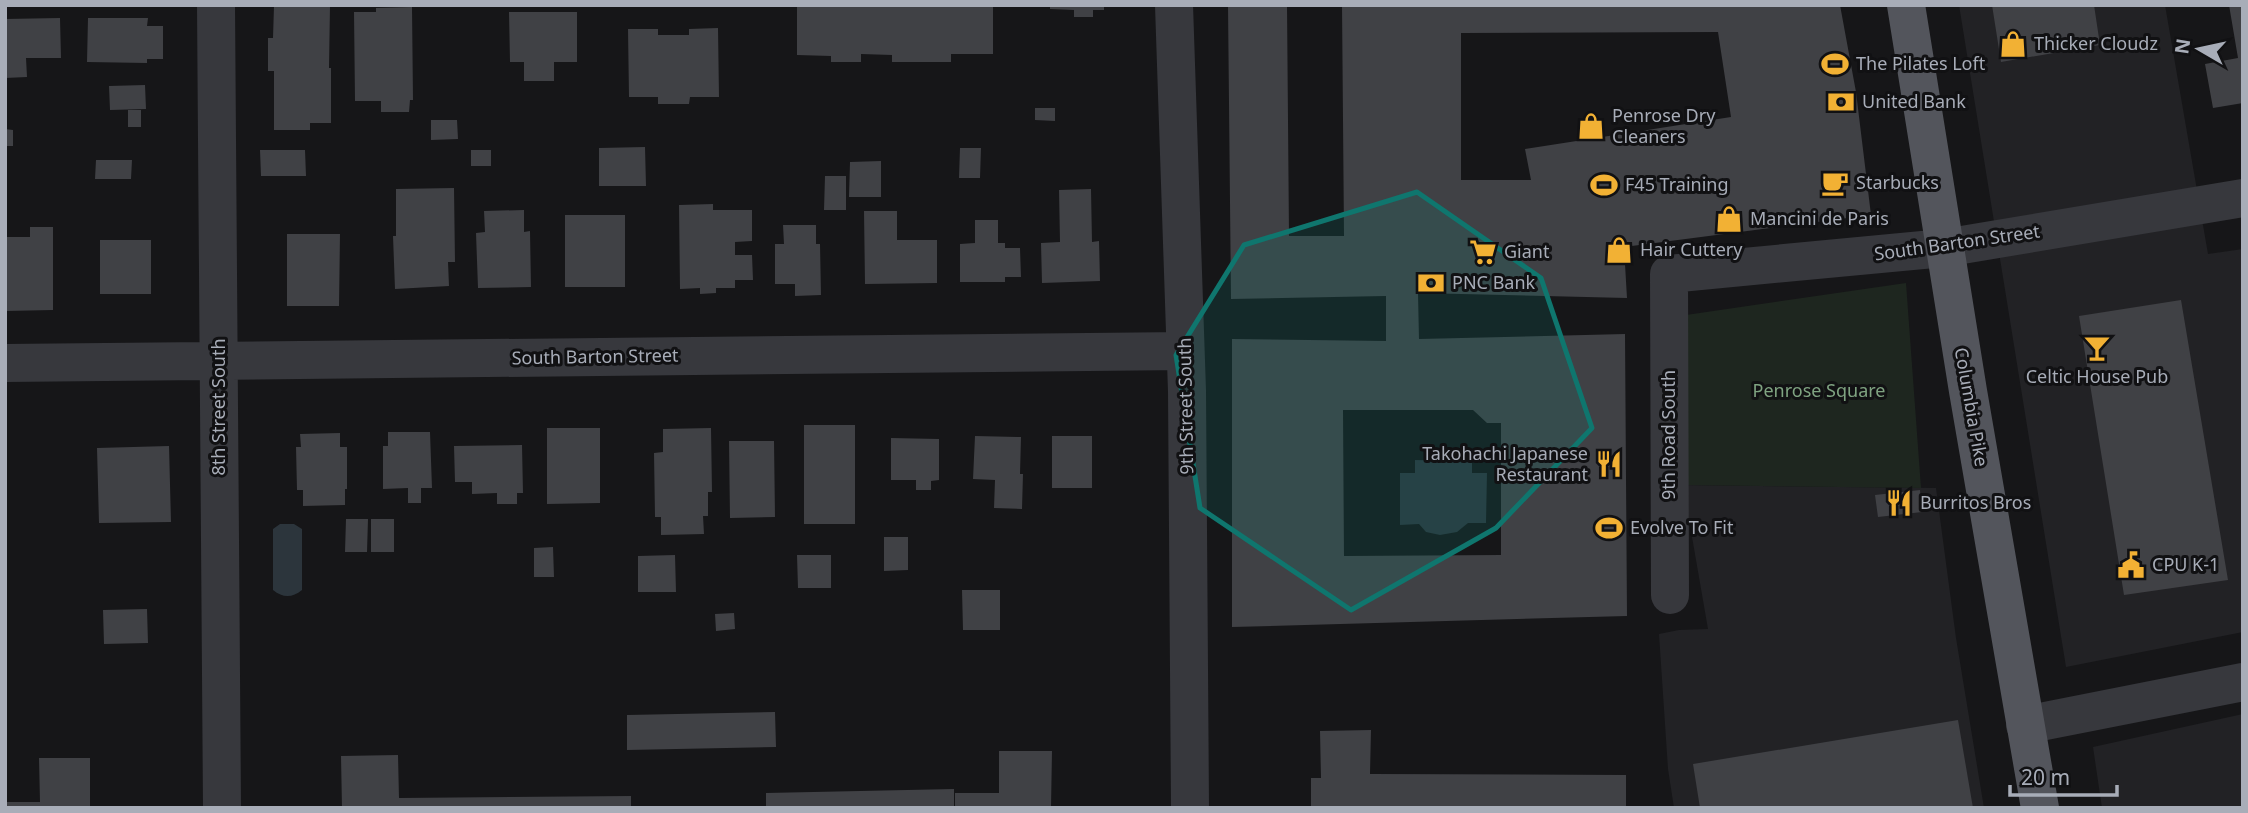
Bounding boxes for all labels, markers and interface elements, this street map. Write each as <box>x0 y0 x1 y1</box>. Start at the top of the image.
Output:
north arrow <box>2164 14 2234 84</box>
shop icon: Thicker Cloudz <box>1998 29 2028 59</box>
place label: Thicker Cloudz <box>2034 31 2158 55</box>
text: N <box>2168 37 2196 56</box>
sports icon: The Pilates Loft <box>1820 49 1850 79</box>
place label: The Pilates Loft <box>1856 51 1986 75</box>
bank icon: United Bank <box>1826 87 1856 117</box>
place label: United Bank <box>1862 89 1966 113</box>
place label: Penrose Dry Cleaners <box>1612 103 1716 148</box>
shop icon: Penrose Dry Cleaners <box>1576 111 1606 141</box>
cafe icon: Starbucks <box>1820 168 1850 198</box>
sports icon: F45 Training <box>1589 170 1619 200</box>
place label: Starbucks <box>1856 170 1939 194</box>
place label: F45 Training <box>1625 172 1729 196</box>
shop icon: Mancini de Paris <box>1714 204 1744 234</box>
place label: Mancini de Paris <box>1750 206 1889 230</box>
street label: South Barton Street <box>1873 218 2042 266</box>
shop icon: Hair Cuttery <box>1604 235 1634 265</box>
supermarket icon: Giant <box>1468 237 1498 267</box>
place label: Hair Cuttery <box>1640 237 1743 261</box>
place label: Giant <box>1504 239 1550 263</box>
bank icon: PNC Bank <box>1416 268 1446 298</box>
place label: PNC Bank <box>1452 270 1536 294</box>
bar icon: Celtic House Pub <box>2082 333 2112 363</box>
street label: 9th Street South <box>1172 337 1198 475</box>
street label: 8th Street South <box>206 338 230 476</box>
street label: South Barton Street <box>511 343 679 369</box>
street label: Columbia Pike <box>1950 345 1994 468</box>
place label: Celtic House Pub <box>2026 364 2168 388</box>
street label: 9th Road South <box>1656 370 1680 500</box>
park label: Penrose Square <box>1753 378 1885 402</box>
place label: Takohachi Japanese Restaurant <box>1422 441 1589 486</box>
restaurant icon: Takohachi Japanese Restaurant <box>1594 449 1624 479</box>
restaurant icon: Burritos Bros <box>1884 488 1914 518</box>
place label: Burritos Bros <box>1920 490 2031 514</box>
sports icon: Evolve To Fit <box>1594 513 1624 543</box>
place label: Evolve To Fit <box>1630 515 1734 539</box>
public building icon: CPU K-1 <box>2116 550 2146 580</box>
place label: CPU K-1 <box>2152 552 2219 576</box>
scale bar <box>2010 754 2117 798</box>
text: 20 m <box>2021 763 2070 791</box>

